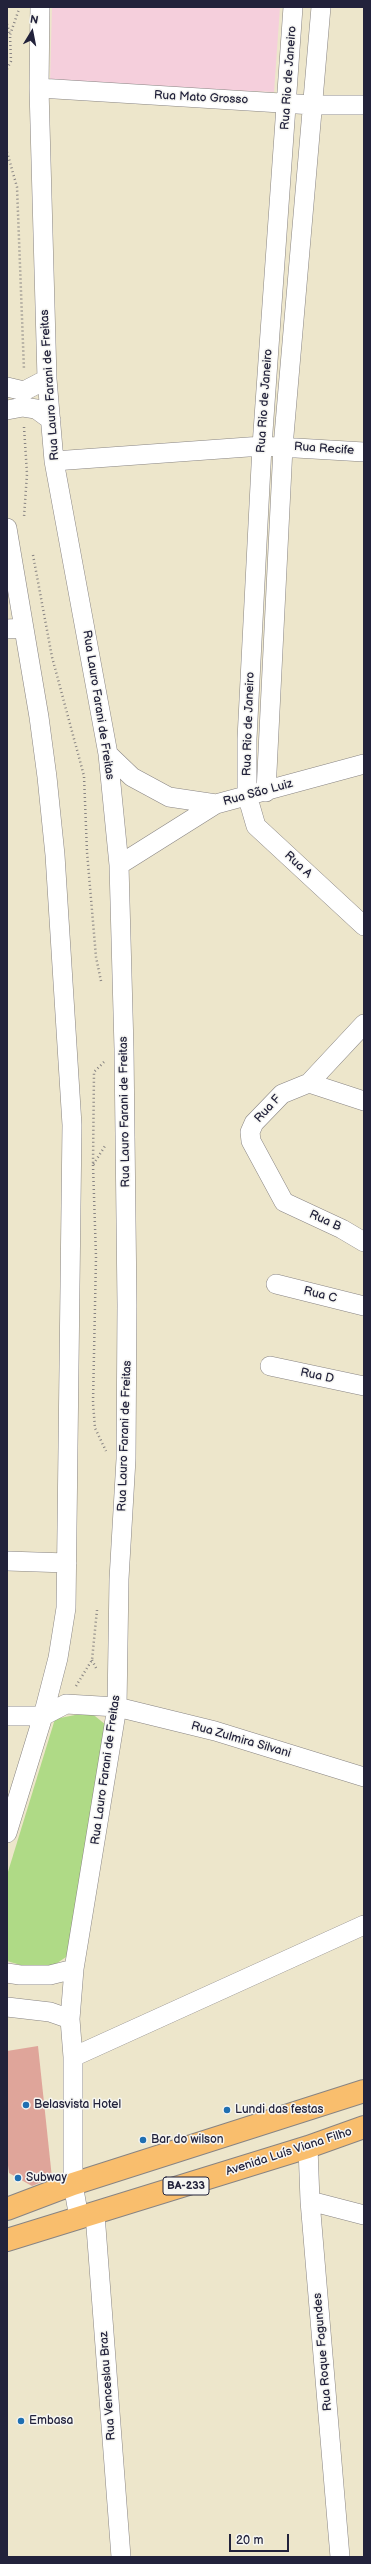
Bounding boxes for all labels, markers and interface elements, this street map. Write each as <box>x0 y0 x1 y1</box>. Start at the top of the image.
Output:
north arrow <box>12 12 52 52</box>
text: N <box>29 13 39 27</box>
street label: Rua Rio de Janeiro <box>278 25 300 131</box>
street label: Rua Mato Grosso <box>153 88 249 108</box>
street label: Rua Lauro Farani de Freitas <box>38 309 62 461</box>
street label: Rua Rio de Janeiro <box>254 348 276 454</box>
street label: Rua Recife <box>293 440 355 458</box>
street label: Rua Lauro Farani de Freitas <box>79 629 117 781</box>
street label: Rua Rio de Janeiro <box>240 672 258 776</box>
street label: Rua São Luiz <box>222 777 294 809</box>
street label: Rua A <box>281 849 315 881</box>
street label: Rua Lauro Farani de Freitas <box>116 1036 134 1188</box>
street label: Rua F <box>252 1092 284 1126</box>
street label: Rua B <box>307 1207 343 1235</box>
street label: Rua C <box>302 1284 338 1306</box>
street label: Rua Lauro Farani de Freitas <box>115 1360 135 1512</box>
street label: Rua D <box>299 1365 335 1387</box>
street label: Rua Lauro Farani de Freitas <box>88 1694 124 1846</box>
street label: Rua Zulmira Silvani <box>189 1719 293 1761</box>
place label: Belasvista Hotel <box>34 2098 121 2112</box>
marker: Belasvista Hotel <box>21 2100 31 2110</box>
place label: Lundi das festas <box>235 2103 323 2117</box>
marker: Lundi das festas <box>222 2105 232 2115</box>
street label: Avenida Luís Viana Filho <box>224 2125 354 2179</box>
place label: Bar do wilson <box>151 2133 224 2147</box>
marker: Bar do wilson <box>138 2135 148 2145</box>
place label: Subway <box>26 2171 67 2185</box>
marker: Subway <box>13 2173 23 2183</box>
road number: BA-233 <box>163 2177 209 2195</box>
street label: Rua Roque Fagundes <box>311 2292 335 2412</box>
street label: Rua Venceslau Braz <box>97 2331 119 2441</box>
place label: Embasa <box>29 2414 73 2428</box>
marker: Embasa <box>16 2416 26 2426</box>
scale bar <box>231 2526 291 2552</box>
text: 20 m <box>236 2533 263 2548</box>

